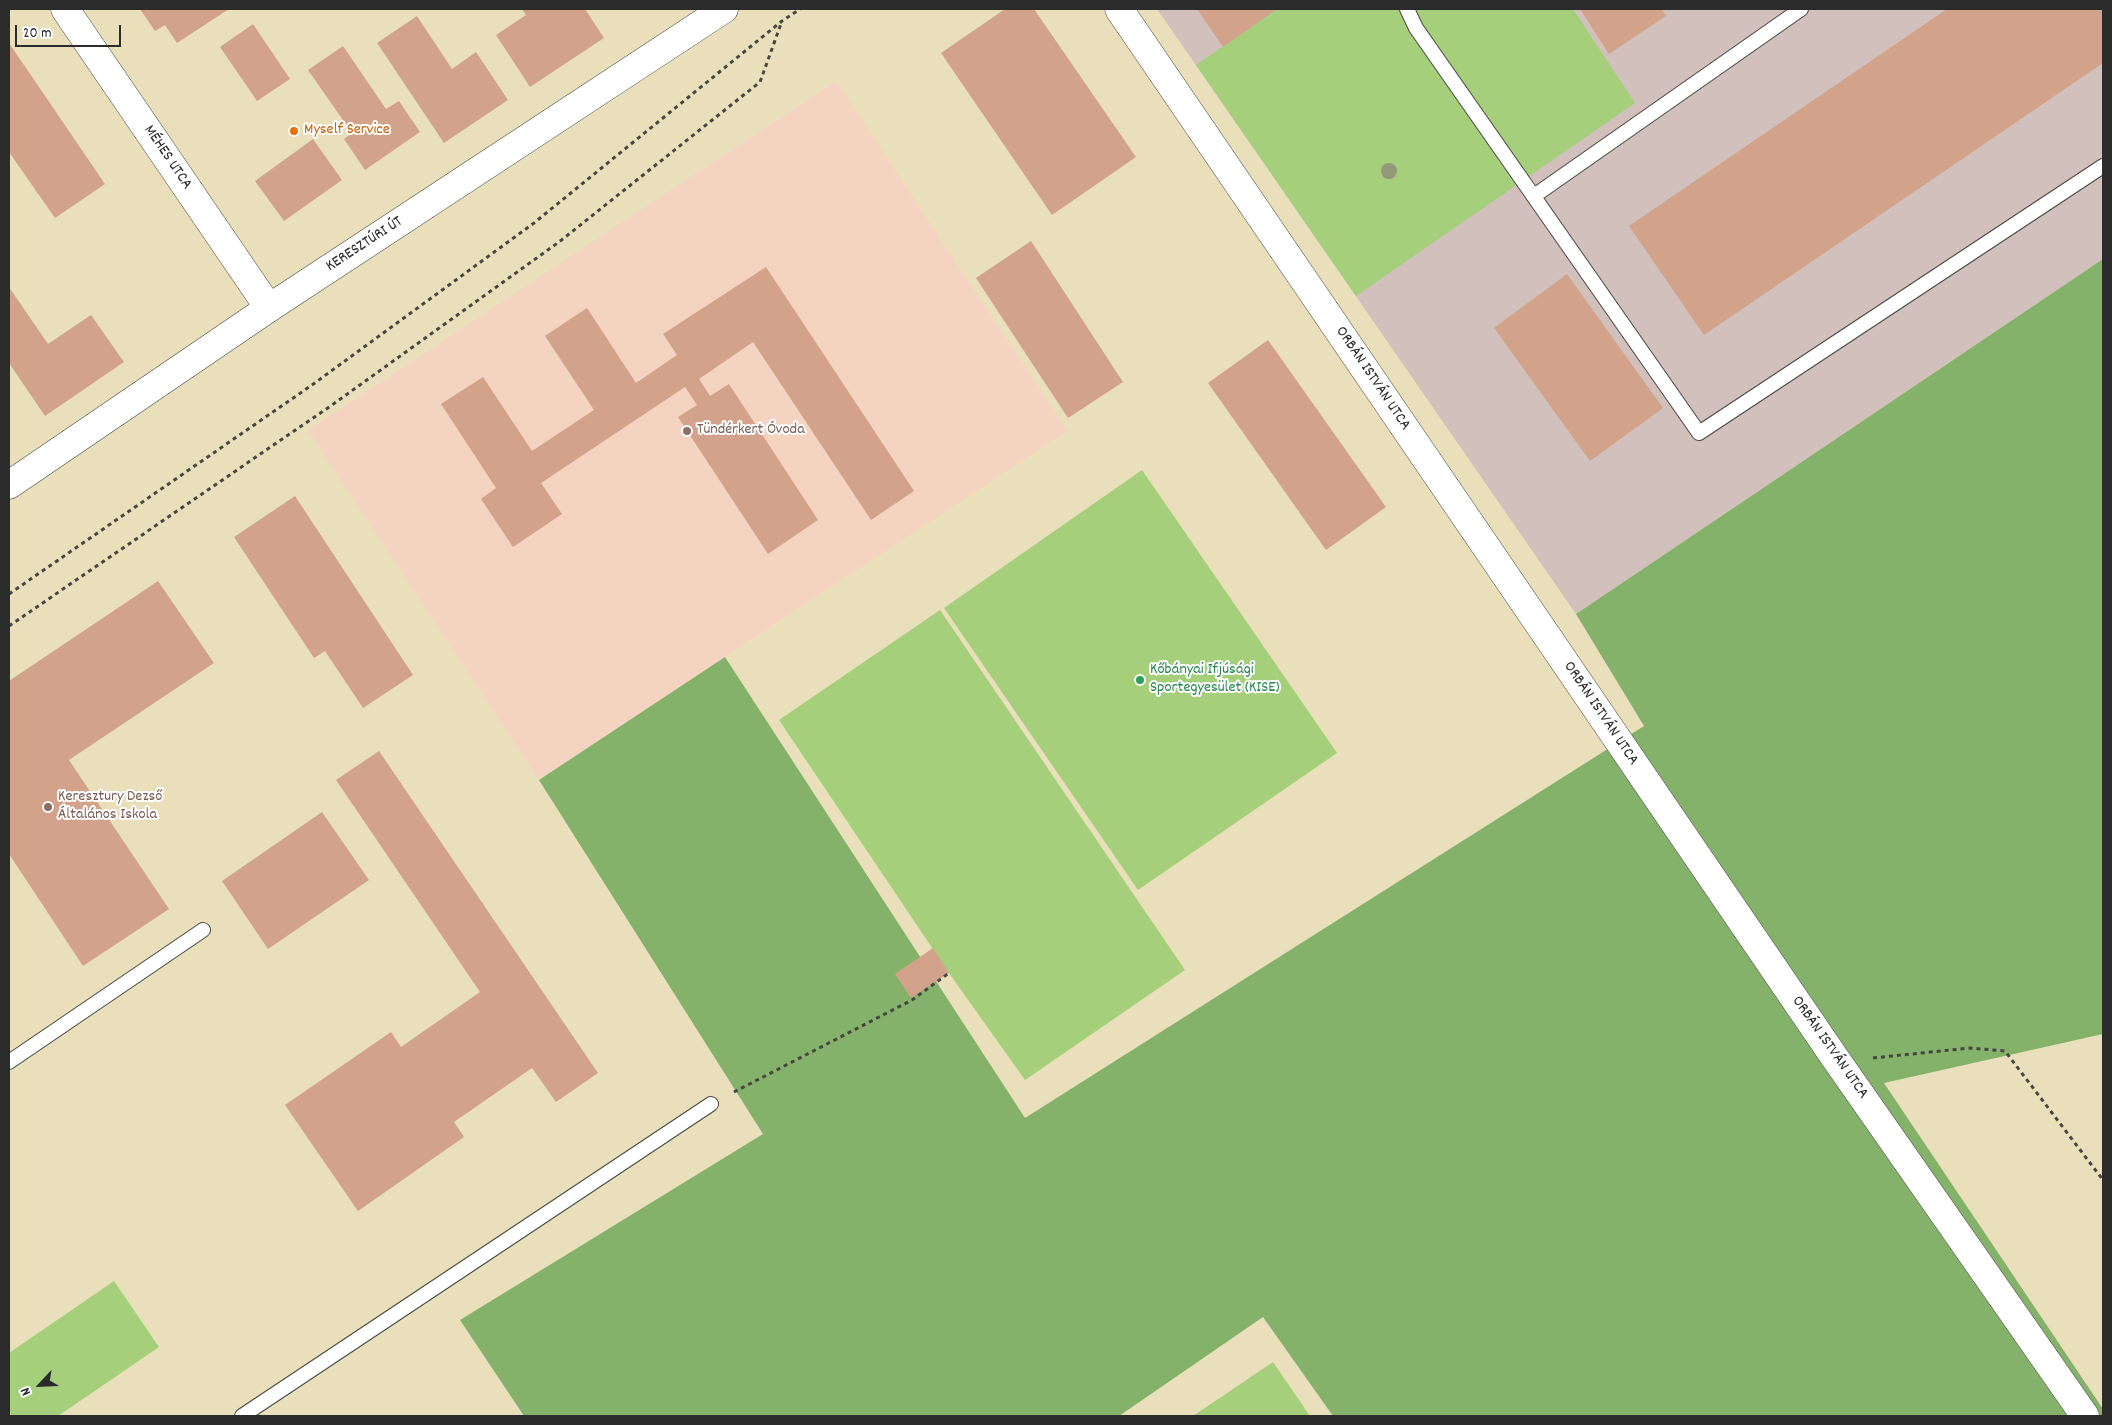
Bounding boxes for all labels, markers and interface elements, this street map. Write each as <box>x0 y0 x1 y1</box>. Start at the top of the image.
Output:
scale bar <box>18 15 124 47</box>
text: 20 m <box>23 23 51 45</box>
place label: Myself Service <box>304 121 390 141</box>
street label: MÉHES UTCA <box>138 122 196 194</box>
marker: Myself Service <box>288 125 300 137</box>
street label: KERESZTÚRI ÚT <box>323 213 407 277</box>
street label: ORBÁN ISTVÁN UTCA <box>1330 323 1414 435</box>
place label: Tündérkert Óvoda <box>697 421 805 441</box>
marker: Tündérkert Óvoda <box>681 425 693 437</box>
street label: ORBÁN ISTVÁN UTCA <box>1558 658 1642 770</box>
place label: Kőbányai Ifjúsági Sportegyesület (KISE) <box>1150 661 1280 699</box>
marker: Kőbányai Ifjúsági Sportegyesület (KISE) <box>1134 674 1146 686</box>
place label: Keresztury Dezső Általános Iskola <box>58 788 162 826</box>
marker: Keresztury Dezső Általános Iskola <box>42 801 54 813</box>
street label: ORBÁN ISTVÁN UTCA <box>1786 993 1872 1103</box>
north arrow <box>15 1360 65 1410</box>
text: N <box>16 1384 37 1399</box>

